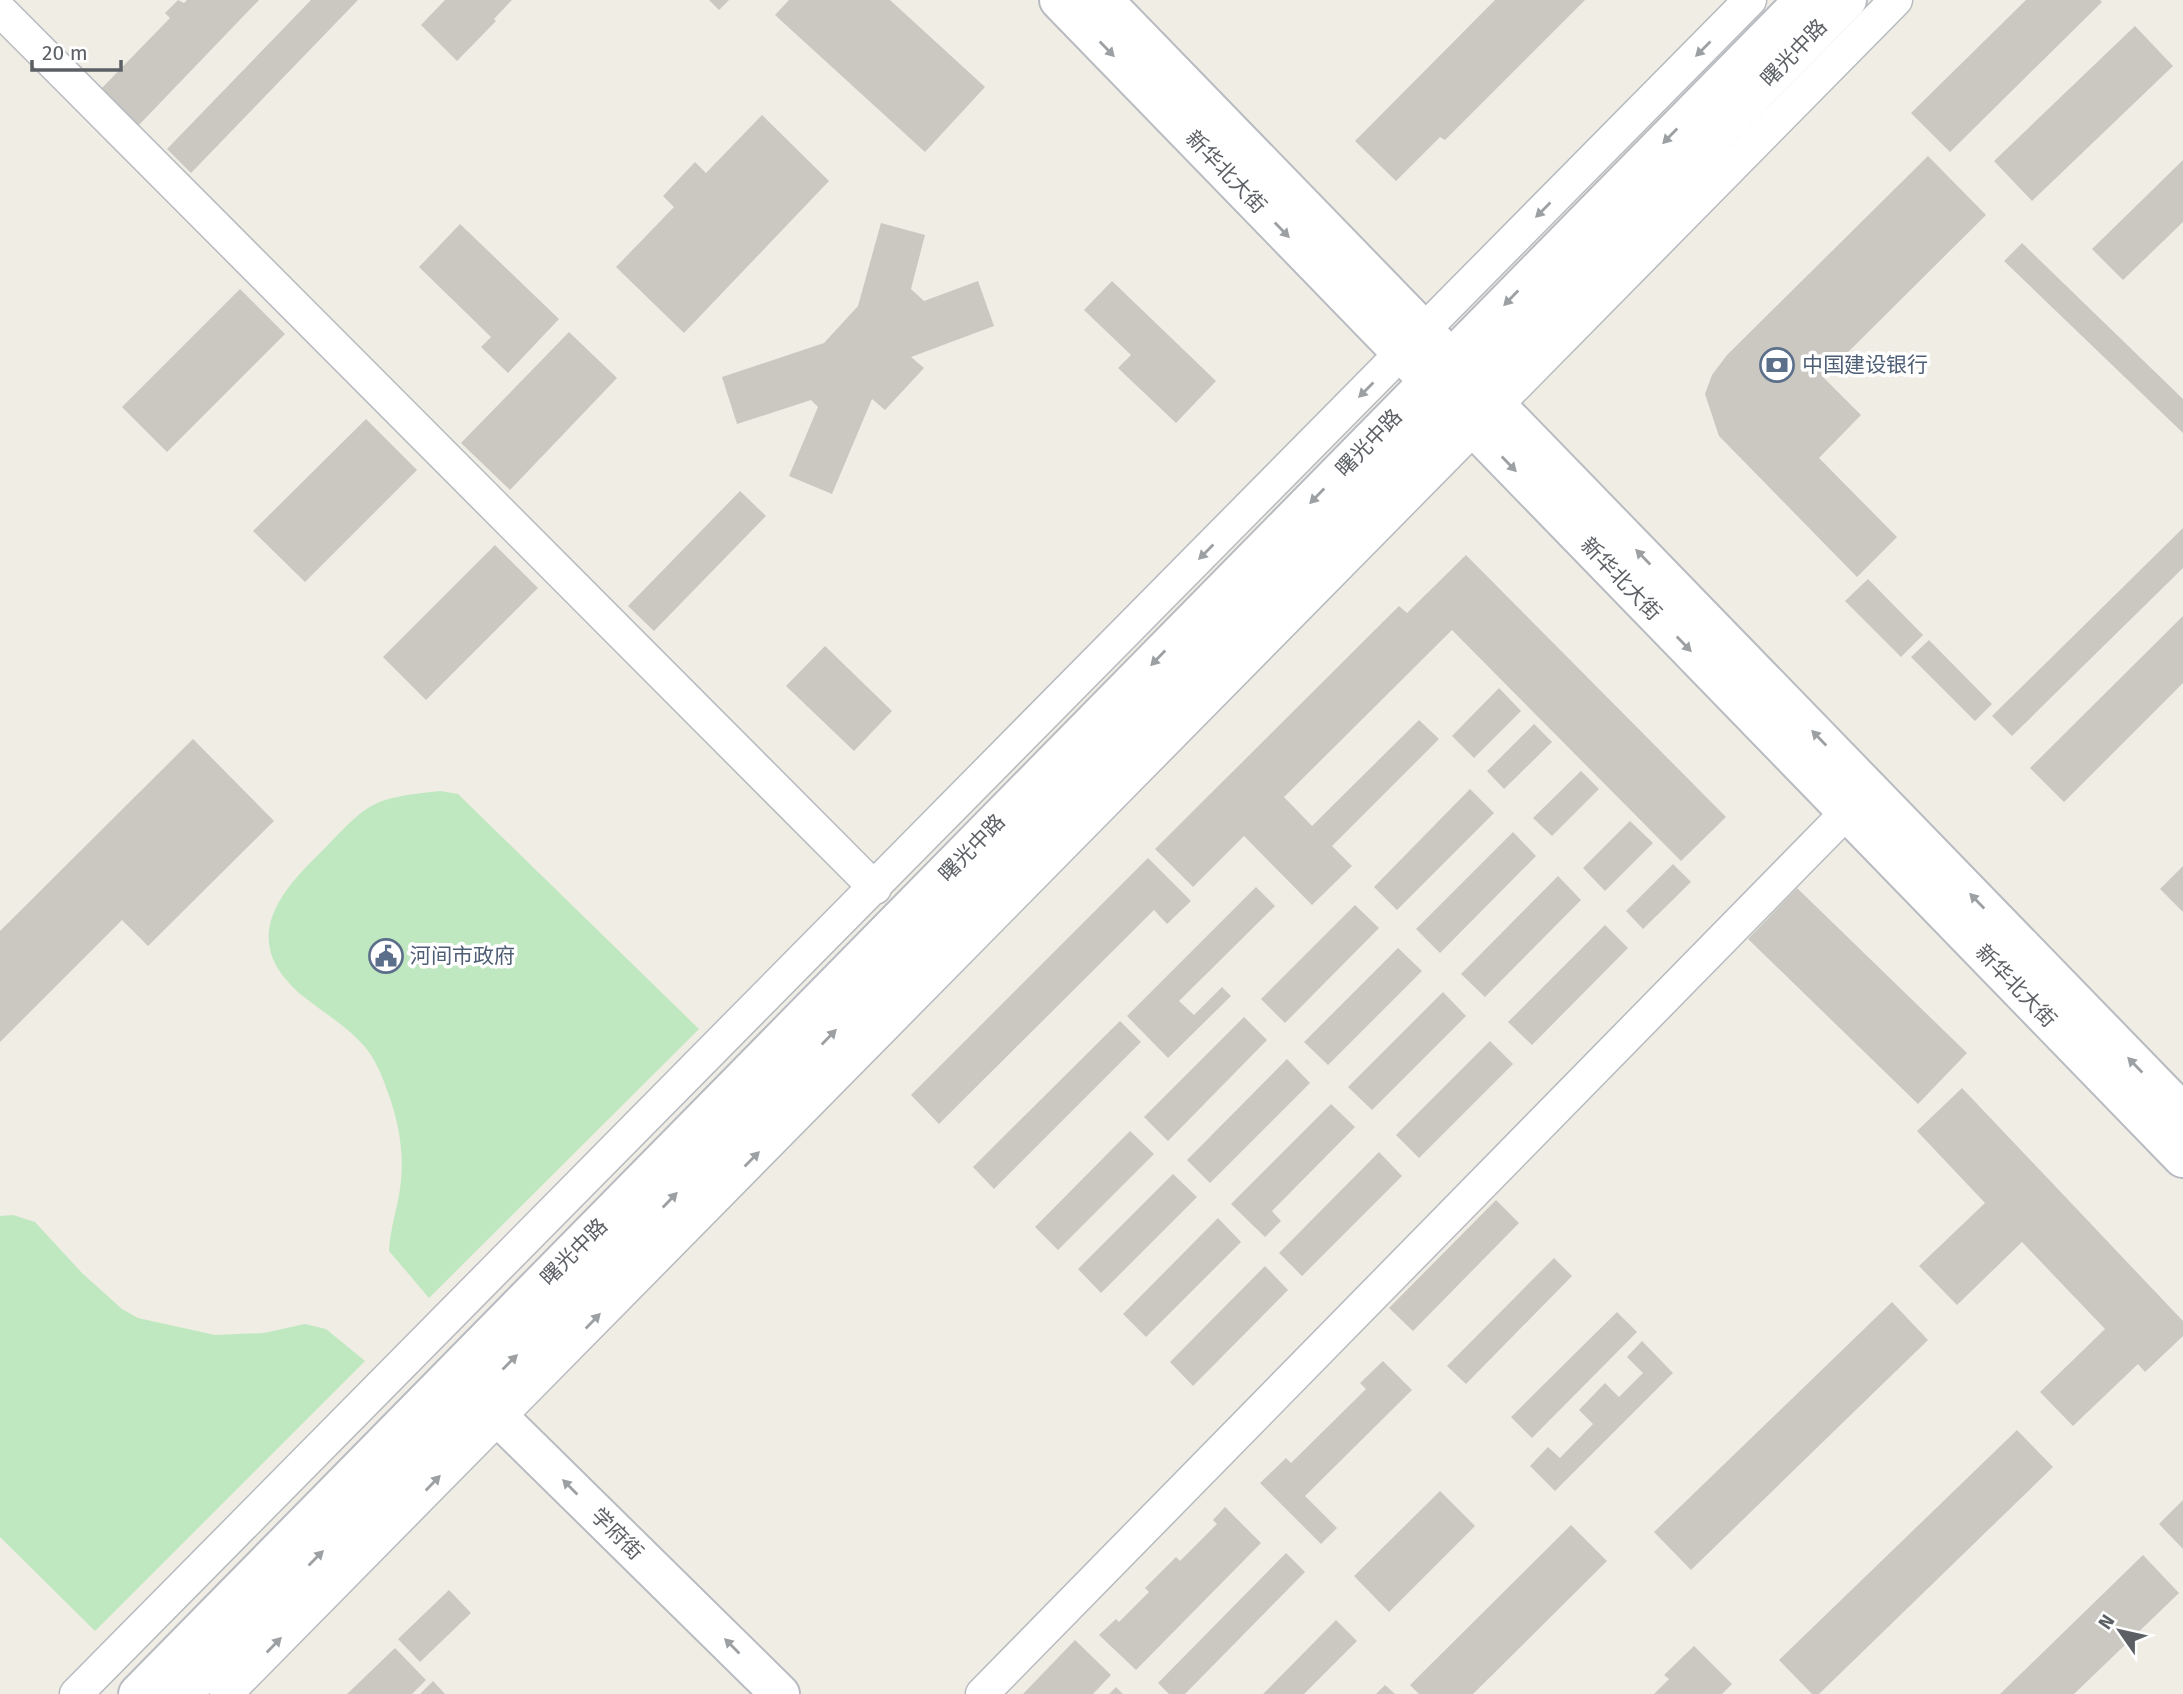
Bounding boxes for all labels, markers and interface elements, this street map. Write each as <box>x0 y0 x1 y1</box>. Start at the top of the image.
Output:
street label: 曙光中路 <box>1755 14 1833 92</box>
scale bar <box>32 28 121 72</box>
text: 20 m <box>42 40 88 66</box>
one-way arrow <box>1098 40 1114 57</box>
one-way arrow <box>1694 40 1711 57</box>
street label: 新华北大街 <box>1180 125 1272 219</box>
one-way arrow <box>1662 128 1678 144</box>
one-way arrow <box>1534 202 1551 219</box>
one-way arrow <box>1274 221 1290 238</box>
one-way arrow <box>1502 290 1519 307</box>
bank icon: 中国建设银行 <box>1758 346 1796 384</box>
place label: 中国建设银行 <box>1802 352 1928 378</box>
one-way arrow <box>1358 381 1374 398</box>
street label: 曙光中路 <box>1330 404 1408 482</box>
one-way arrow <box>1500 455 1517 472</box>
one-way arrow <box>1309 488 1325 504</box>
street label: 新华北大街 <box>1575 532 1667 626</box>
one-way arrow <box>1197 543 1214 560</box>
one-way arrow <box>1636 549 1652 566</box>
one-way arrow <box>1676 636 1693 653</box>
one-way arrow <box>1150 649 1166 666</box>
one-way arrow <box>1811 730 1827 747</box>
street label: 曙光中路 <box>933 809 1011 887</box>
one-way arrow <box>1970 893 1986 910</box>
public building icon: 河间市政府 <box>367 937 405 975</box>
street label: 新华北大街 <box>1970 939 2062 1033</box>
place label: 河间市政府 <box>410 943 515 969</box>
one-way arrow <box>821 1029 838 1046</box>
one-way arrow <box>2127 1056 2144 1073</box>
one-way arrow <box>744 1150 761 1167</box>
one-way arrow <box>661 1191 678 1208</box>
street label: 曙光中路 <box>535 1213 613 1291</box>
one-way arrow <box>584 1313 600 1330</box>
one-way arrow <box>502 1353 519 1370</box>
one-way arrow <box>425 1475 441 1492</box>
one-way arrow <box>561 1478 578 1495</box>
street label: 学府街 <box>586 1503 648 1565</box>
one-way arrow <box>307 1550 324 1567</box>
north arrow <box>2085 1596 2155 1666</box>
text: N <box>2093 1610 2119 1633</box>
one-way arrow <box>265 1637 282 1654</box>
one-way arrow <box>723 1638 740 1655</box>

